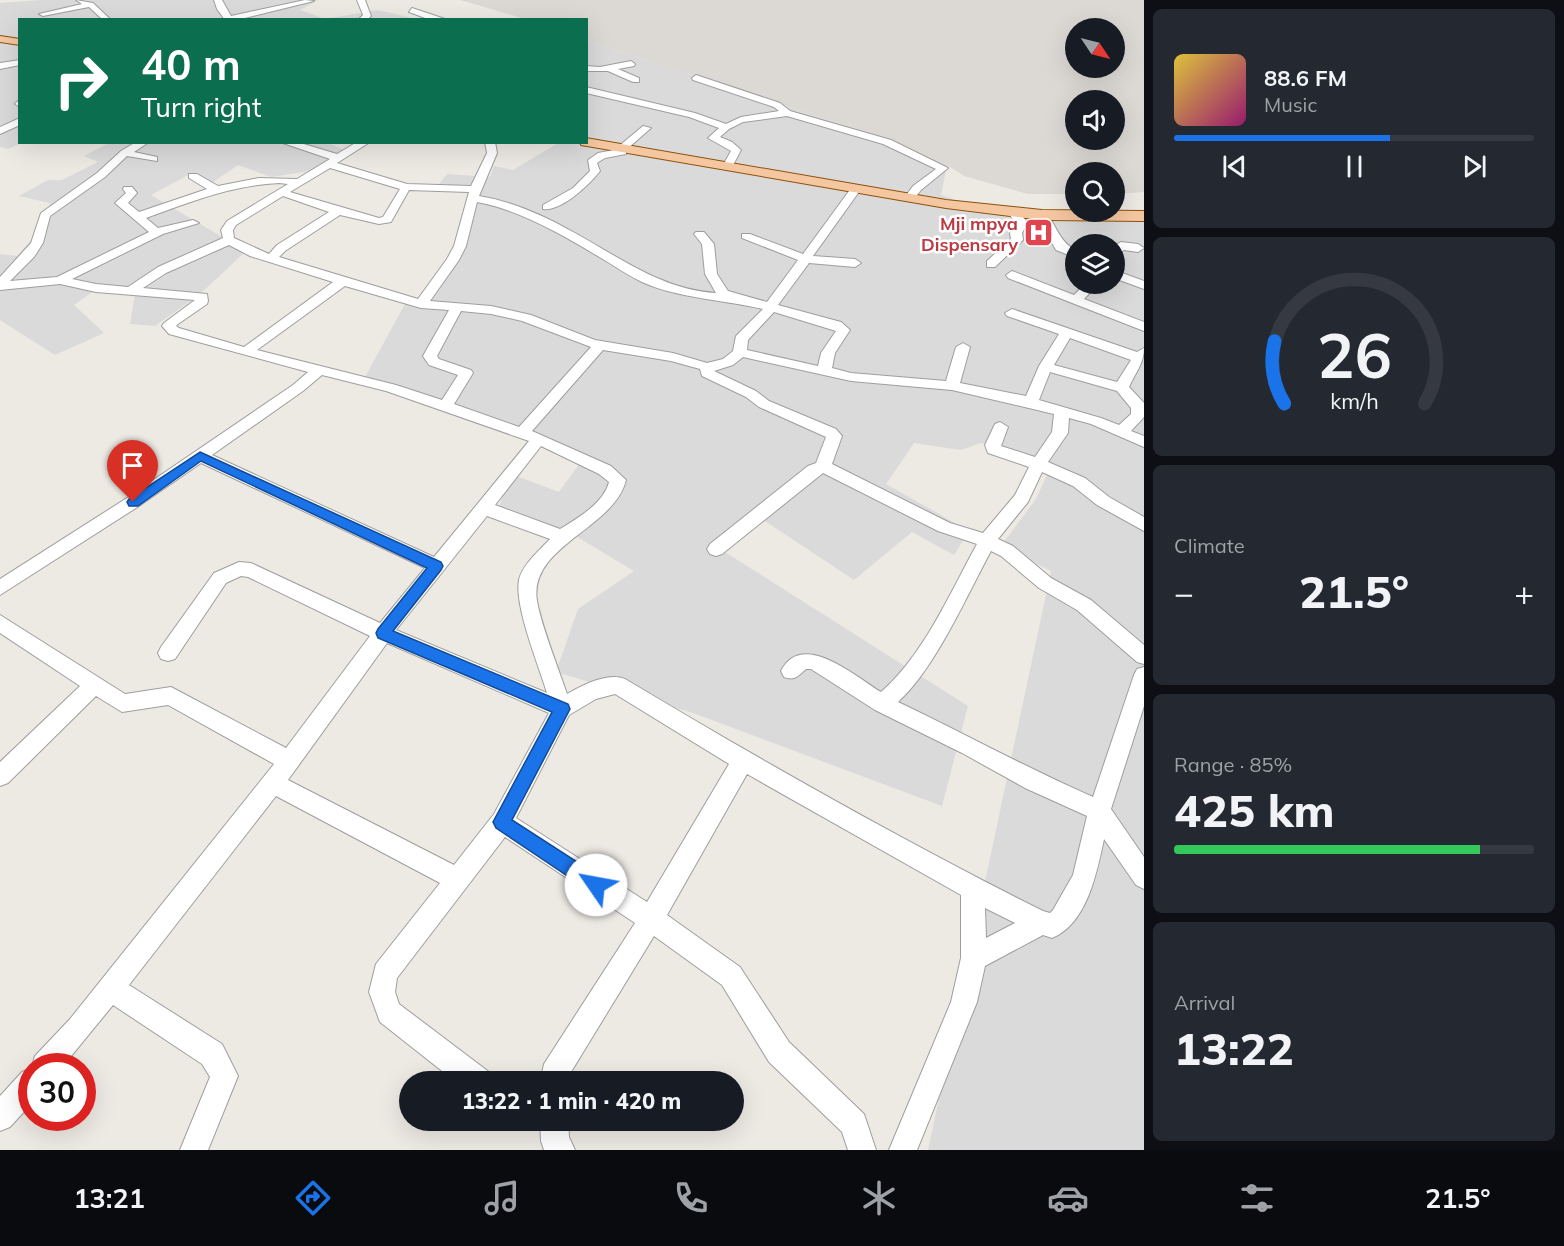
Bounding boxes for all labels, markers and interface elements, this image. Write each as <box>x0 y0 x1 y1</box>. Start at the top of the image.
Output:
north arrow <box>1065 18 1125 78</box>
map controls <box>1065 18 1125 294</box>
text: 40 m <box>141 38 241 91</box>
icon: right <box>42 42 120 120</box>
text: 88.6 FM <box>1264 64 1347 92</box>
text: Turn right <box>141 90 261 124</box>
button: sound <box>1065 90 1125 150</box>
text: Music <box>1264 92 1317 117</box>
icon: previous <box>1218 150 1251 183</box>
icon: pause <box>1338 150 1371 183</box>
icon: next <box>1458 150 1491 183</box>
button: search <box>1065 162 1125 222</box>
place label: Mji mpya Dispensary <box>921 212 1018 256</box>
hospital icon: Mji mpya Dispensary <box>1023 217 1055 249</box>
button: layers <box>1065 234 1125 294</box>
text: 26 <box>1317 315 1391 394</box>
text: km/h <box>1330 387 1378 414</box>
pin <box>107 440 158 502</box>
icon: arrive <box>116 449 149 482</box>
text: Climate <box>1174 533 1245 558</box>
text: 21.5° <box>1299 563 1409 619</box>
text: − <box>1174 572 1194 613</box>
text: + <box>1514 572 1534 613</box>
text: Range · 85% <box>1174 752 1292 777</box>
text: 425 km <box>1174 782 1335 838</box>
position arrow <box>564 853 628 917</box>
text: Arrival <box>1174 990 1235 1015</box>
text: 13:22 <box>1174 1020 1294 1076</box>
speed limit sign: 30 <box>18 1053 96 1131</box>
text: 13:22 · 1 min · 420 m <box>462 1087 681 1115</box>
icon: directions <box>292 1177 334 1219</box>
icon: music <box>481 1177 523 1219</box>
icon: phone <box>670 1177 712 1219</box>
icon: climate <box>858 1177 900 1219</box>
icon: car <box>1047 1177 1089 1219</box>
icon: filters <box>1236 1177 1278 1219</box>
text: 13:21 <box>73 1181 145 1215</box>
text: 21.5° <box>1425 1181 1490 1215</box>

